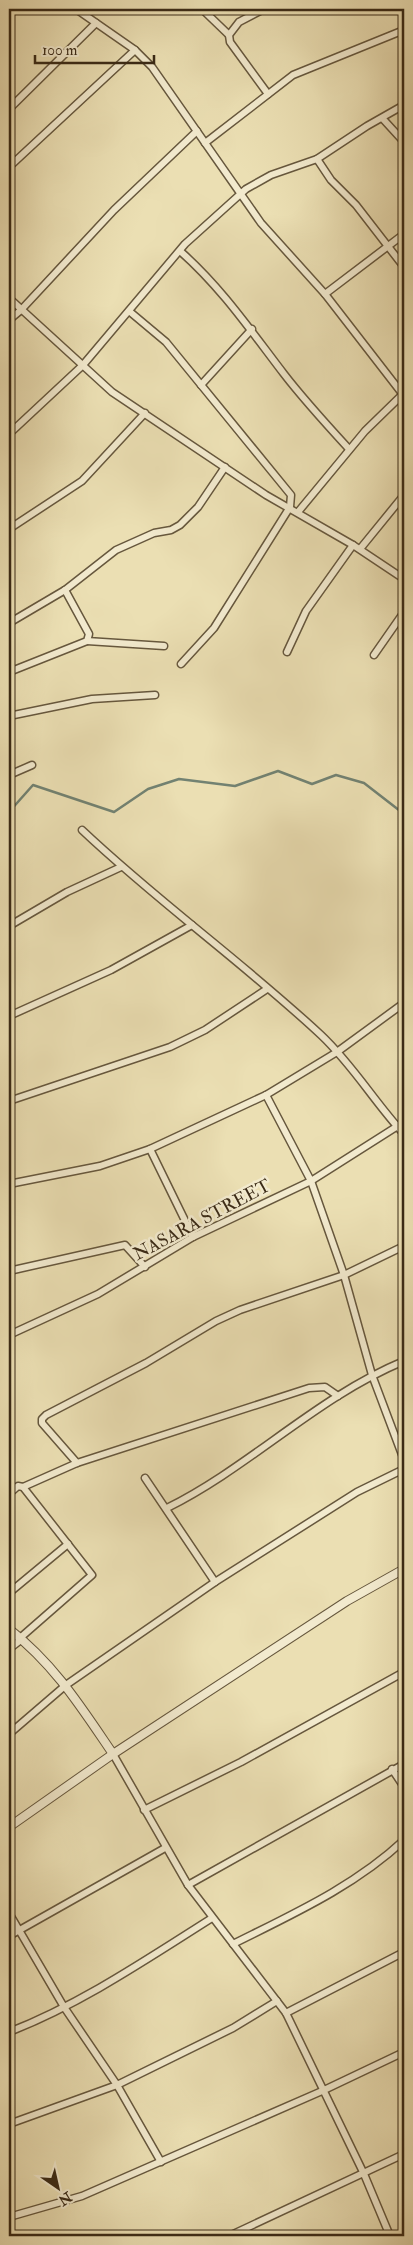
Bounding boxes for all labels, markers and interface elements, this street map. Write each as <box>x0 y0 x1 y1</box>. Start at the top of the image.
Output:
scale bar <box>35 32 154 64</box>
text: 100 m <box>42 41 78 60</box>
street label: NASARA STREET <box>129 1174 275 1266</box>
north arrow <box>32 2162 82 2212</box>
text: N <box>55 2187 76 2209</box>

